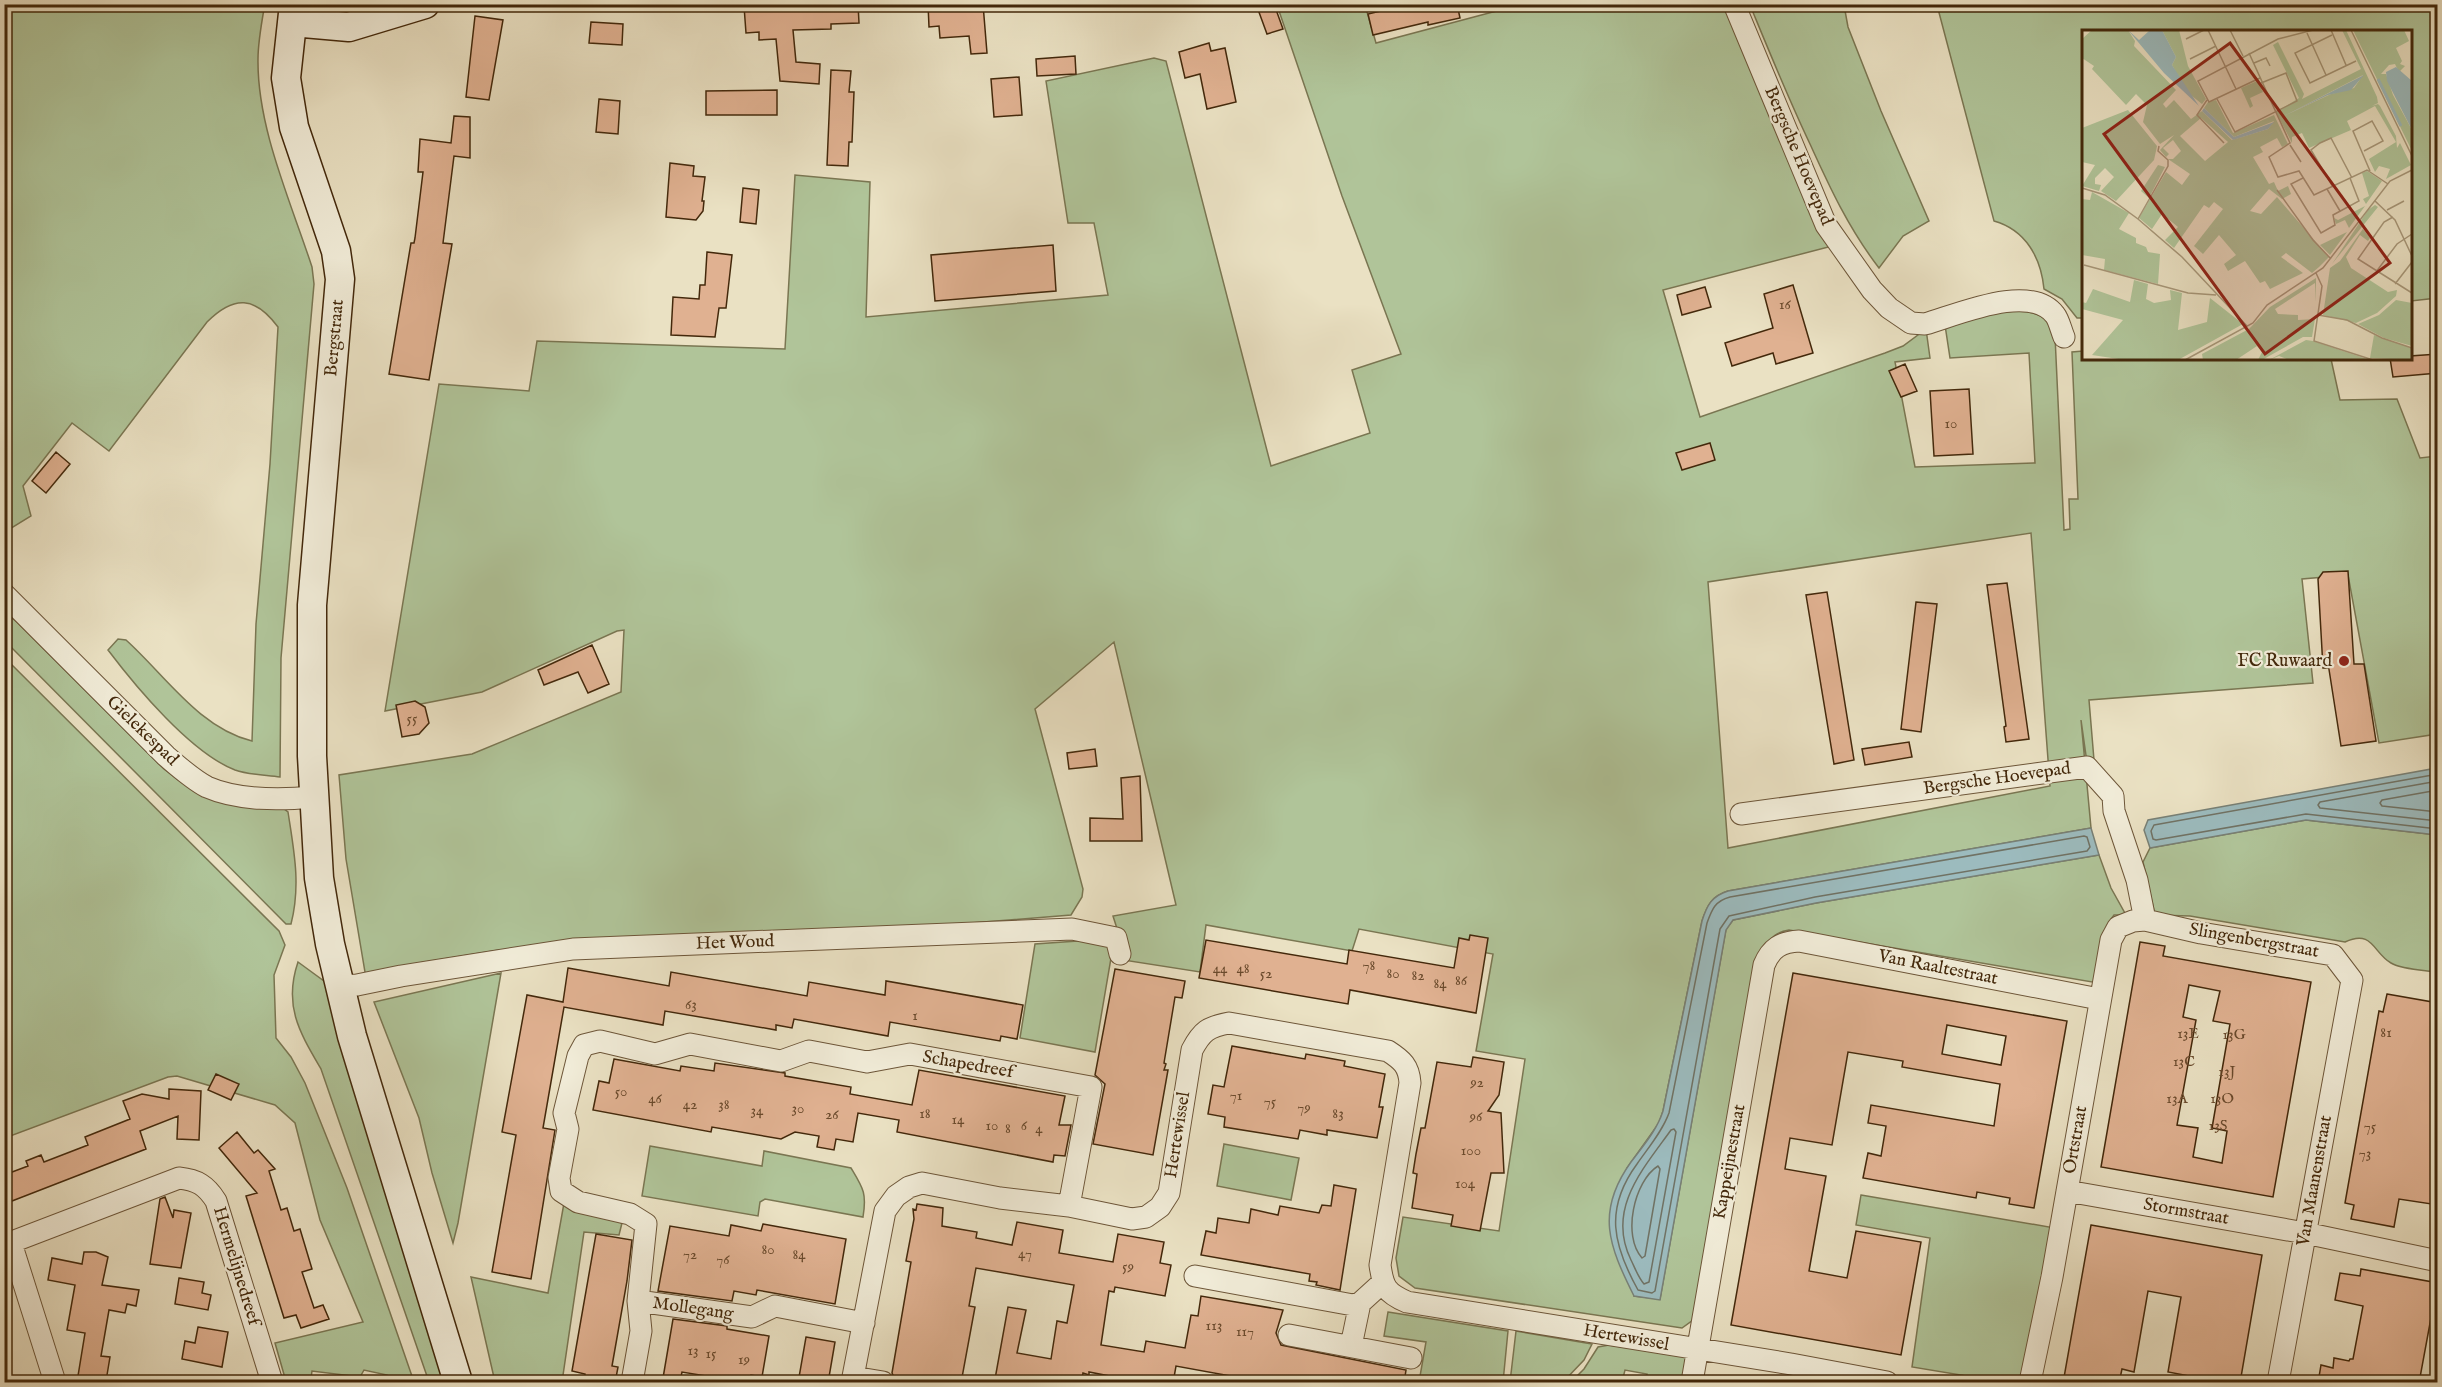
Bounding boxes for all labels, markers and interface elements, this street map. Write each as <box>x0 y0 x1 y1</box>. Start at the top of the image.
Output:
inset map <box>2082 30 2412 360</box>
street label: Bergsche Hoevepad <box>1758 83 1838 229</box>
house number: 16 <box>1779 295 1792 314</box>
street label: Bergstraat <box>320 298 350 378</box>
house number: 10 <box>1945 414 1957 433</box>
place label: FC Ruwaard <box>2237 650 2332 673</box>
marker: FC Ruwaard <box>2337 654 2351 668</box>
street label: Gielekespad <box>101 691 183 771</box>
house number: 55 <box>407 709 418 728</box>
street label: Bergsche Hoevepad <box>1922 757 2073 801</box>
street label: Slingenbergstraat <box>2187 918 2321 964</box>
street label: Het Woud <box>695 930 775 956</box>
street label: Van Raaltestraat <box>1875 945 2000 991</box>
house number: 78 <box>1363 956 1376 975</box>
house number: 44 <box>1213 959 1228 978</box>
house number: 48 <box>1236 959 1250 978</box>
house number: 52 <box>1260 964 1272 983</box>
house number: 80 <box>1386 964 1400 983</box>
house number: 82 <box>1412 966 1424 985</box>
house number: 86 <box>1455 971 1468 990</box>
house number: 84 <box>1433 974 1447 993</box>
house number: 63 <box>685 995 697 1014</box>
house number: 1 <box>912 1006 918 1025</box>
house number: 81 <box>2380 1023 2392 1042</box>
house number: 13E <box>2177 1024 2199 1043</box>
house number: 13G <box>2222 1025 2246 1044</box>
street label: Schapedreef <box>921 1046 1019 1085</box>
house number: 13C <box>2173 1052 2195 1071</box>
house number: 13J <box>2218 1062 2236 1081</box>
house number: 92 <box>1469 1073 1484 1092</box>
house number: 50 <box>615 1082 627 1101</box>
house number: 71 <box>1230 1086 1242 1105</box>
house number: 46 <box>648 1089 663 1108</box>
house number: 13A <box>2166 1089 2189 1108</box>
house number: 13O <box>2210 1089 2234 1108</box>
street label: Hertewissel <box>1160 1090 1196 1180</box>
house number: 75 <box>1264 1092 1277 1111</box>
house number: 42 <box>683 1095 697 1114</box>
house number: 38 <box>718 1095 730 1114</box>
house number: 79 <box>1297 1098 1311 1117</box>
house number: 30 <box>792 1099 804 1118</box>
house number: 34 <box>751 1101 764 1120</box>
street label: Kappeijnestraat <box>1709 1103 1751 1221</box>
house number: 18 <box>919 1104 931 1123</box>
house number: 83 <box>1332 1104 1344 1123</box>
street label: Ortstraat <box>2059 1104 2093 1176</box>
house number: 26 <box>825 1105 839 1124</box>
house number: 96 <box>1469 1107 1483 1126</box>
house number: 14 <box>952 1110 965 1129</box>
street label: Van Maanenstraat <box>2292 1114 2338 1249</box>
house number: 10 <box>986 1116 998 1135</box>
house number: 6 <box>1021 1116 1028 1135</box>
house number: 13S <box>2209 1116 2227 1135</box>
house number: 75 <box>2364 1117 2377 1136</box>
house number: 8 <box>1005 1119 1011 1138</box>
house number: 4 <box>1035 1119 1043 1138</box>
house number: 100 <box>1461 1141 1481 1160</box>
house number: 73 <box>2359 1144 2371 1163</box>
house number: 104 <box>1455 1174 1476 1193</box>
street label: Stormstraat <box>2141 1193 2231 1231</box>
street label: Hermelijnedreef <box>207 1204 266 1332</box>
house number: 80 <box>761 1240 775 1259</box>
house number: 47 <box>1018 1244 1032 1263</box>
house number: 72 <box>683 1245 697 1264</box>
house number: 84 <box>792 1245 806 1264</box>
house number: 76 <box>716 1250 730 1269</box>
house number: 59 <box>1122 1257 1134 1276</box>
street label: Mollegang <box>651 1292 735 1326</box>
house number: 113 <box>1206 1316 1222 1335</box>
street label: Hertewissel <box>1581 1319 1671 1357</box>
house number: 117 <box>1236 1322 1254 1341</box>
house number: 13 <box>687 1341 699 1360</box>
house number: 15 <box>705 1344 717 1363</box>
house number: 19 <box>738 1350 750 1369</box>

